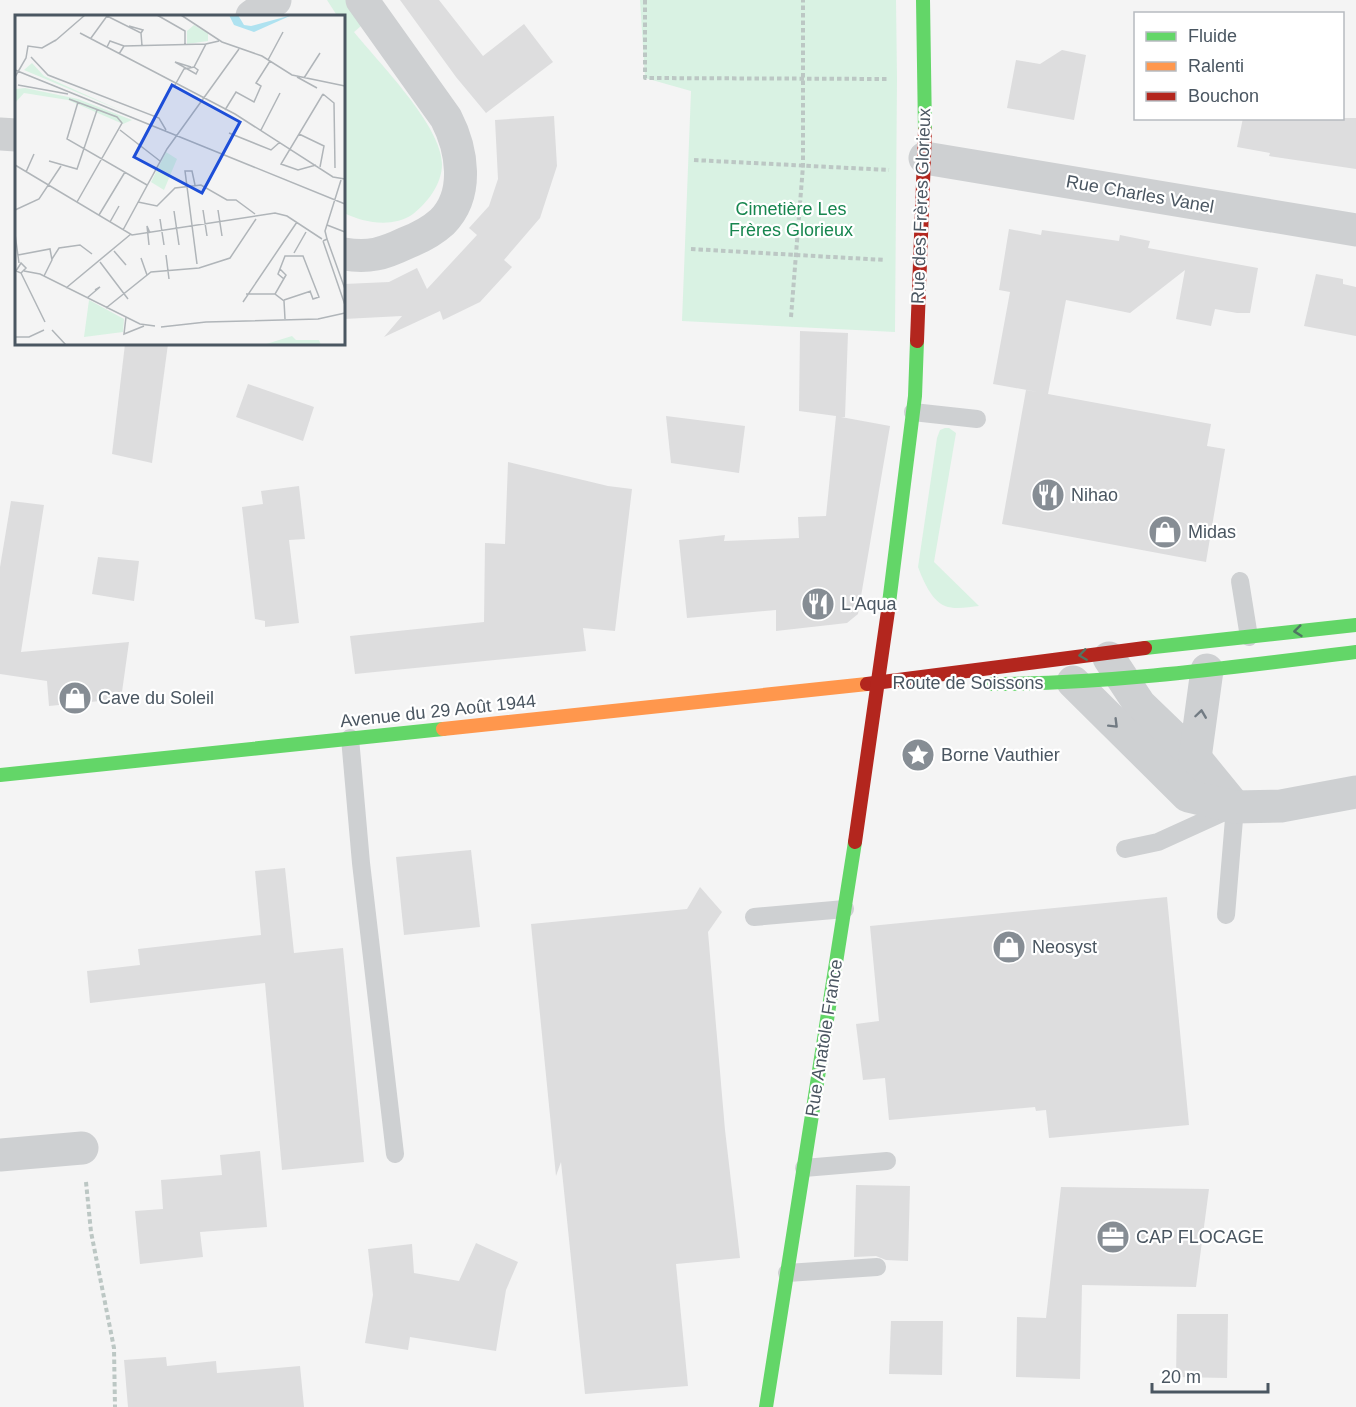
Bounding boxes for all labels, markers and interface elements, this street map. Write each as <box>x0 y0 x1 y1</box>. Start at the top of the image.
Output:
legend <box>1134 12 1344 120</box>
inset map <box>15 15 345 345</box>
text: Fluide <box>1188 26 1237 46</box>
text: Ralenti <box>1188 56 1244 76</box>
text: Bouchon <box>1188 86 1259 106</box>
street label: Rue des Frères Glorieux <box>908 108 934 304</box>
street label: Rue Charles Vanel <box>1065 171 1215 217</box>
park label: Cimetière Les Frères Glorieux <box>729 199 853 240</box>
restaurant icon: Nihao <box>1030 477 1066 513</box>
place label: Nihao <box>1071 485 1118 505</box>
shop icon: Midas <box>1147 514 1183 550</box>
place label: Midas <box>1188 522 1236 542</box>
restaurant icon: L'Aqua <box>800 586 836 622</box>
place label: L'Aqua <box>841 594 897 614</box>
one-way arrow <box>1293 625 1302 637</box>
one-way arrow <box>1079 649 1088 661</box>
street label: Route de Soissons <box>892 673 1044 693</box>
shop icon: Cave du Soleil <box>57 680 93 716</box>
place label: Cave du Soleil <box>98 688 214 708</box>
street label: Avenue du 29 Août 1944 <box>339 691 537 731</box>
one-way arrow <box>1194 709 1206 718</box>
one-way arrow <box>1107 716 1118 727</box>
place icon: Borne Vauthier <box>900 737 936 773</box>
place label: Borne Vauthier <box>941 745 1060 765</box>
shop icon: Neosyst <box>991 929 1027 965</box>
place label: Neosyst <box>1032 937 1097 957</box>
street label: Rue Anatole France <box>802 958 846 1118</box>
office icon: CAP FLOCAGE <box>1095 1219 1131 1255</box>
place label: CAP FLOCAGE <box>1136 1227 1264 1247</box>
scale bar <box>1152 1356 1268 1394</box>
text: 20 m <box>1161 1367 1201 1387</box>

